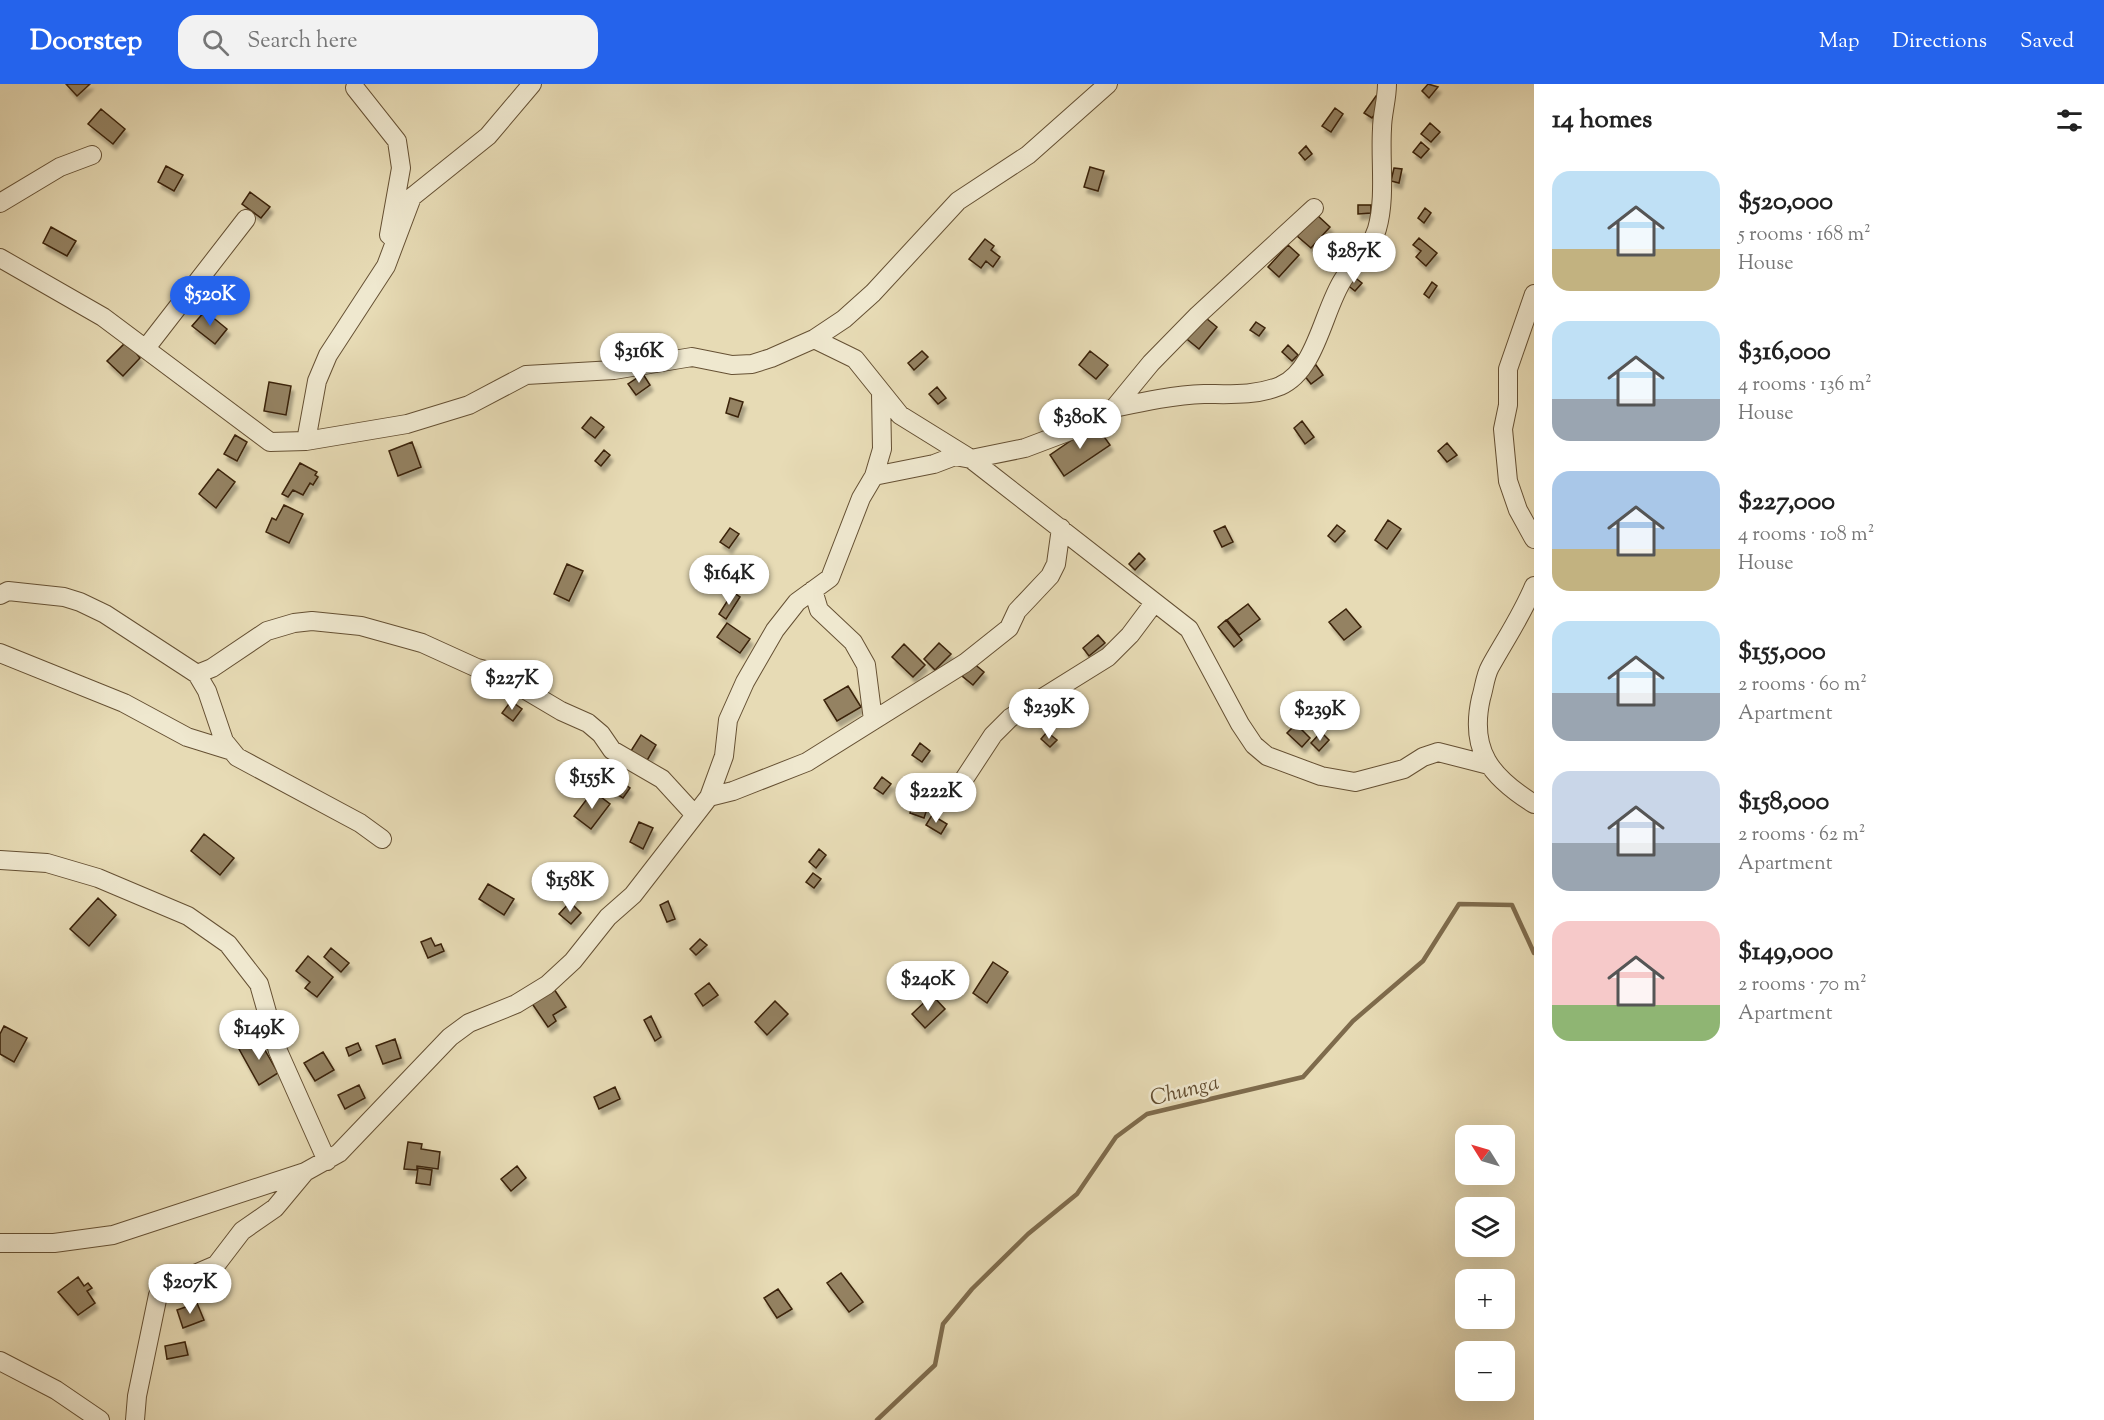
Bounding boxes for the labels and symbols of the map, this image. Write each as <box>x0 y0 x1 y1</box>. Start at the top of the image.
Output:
pin: $287K <box>1312 233 1396 284</box>
pin: $520K <box>168 276 252 327</box>
pin: $316K <box>597 333 681 384</box>
pin: $380K <box>1038 399 1122 450</box>
pin: $164K <box>687 555 771 606</box>
pin: $227K <box>470 660 554 711</box>
pin: $239K <box>1007 689 1091 740</box>
pin: $239K <box>1278 691 1362 742</box>
pin: $155K <box>550 759 634 810</box>
pin: $222K <box>894 773 978 824</box>
pin: $158K <box>528 862 612 913</box>
pin: $240K <box>886 961 970 1012</box>
pin: $149K <box>217 1010 301 1061</box>
water label: Chunga <box>1147 1068 1223 1116</box>
north arrow <box>1455 1125 1515 1185</box>
pin: $207K <box>148 1264 232 1315</box>

